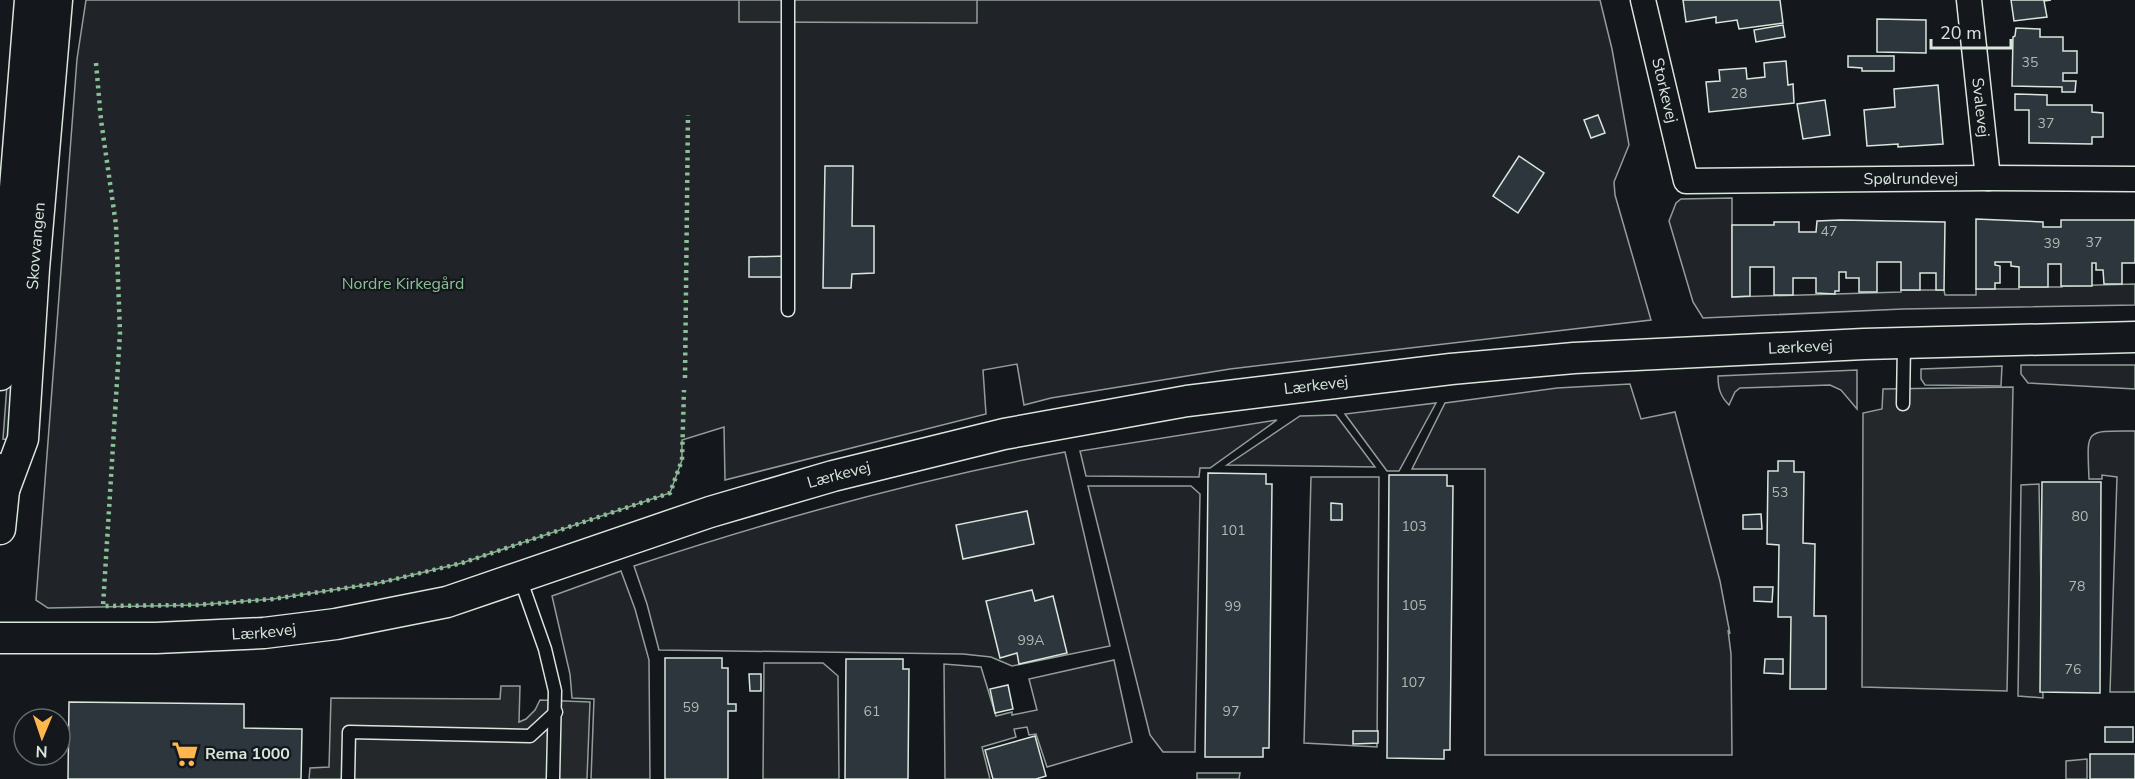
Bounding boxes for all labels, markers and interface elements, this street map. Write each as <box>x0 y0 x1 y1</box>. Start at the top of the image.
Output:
scale bar <box>1931 12 2010 50</box>
text: 20 m <box>1940 21 1982 45</box>
house number: 35 <box>2022 53 2038 72</box>
street label: Storkevej <box>1646 56 1683 125</box>
street label: Svalevej <box>1966 76 1995 138</box>
house number: 28 <box>1731 84 1747 103</box>
house number: 37 <box>2038 114 2054 133</box>
street label: Spølrundevej <box>1863 167 1958 190</box>
street label: Skovvangen <box>22 201 51 290</box>
house number: 47 <box>1821 222 1837 241</box>
house number: 37 <box>2086 233 2102 252</box>
house number: 39 <box>2044 234 2060 253</box>
park label: Nordre Kirkegård <box>342 273 464 295</box>
street label: Lærkevej <box>1767 335 1833 360</box>
street label: Lærkevej <box>1283 371 1350 400</box>
street label: Lærkevej <box>805 456 873 494</box>
house number: 53 <box>1772 483 1788 502</box>
house number: 80 <box>2072 507 2088 526</box>
house number: 103 <box>1401 517 1427 536</box>
house number: 101 <box>1220 521 1246 540</box>
house number: 78 <box>2069 577 2085 596</box>
house number: 105 <box>1401 596 1427 615</box>
house number: 99 <box>1225 597 1241 616</box>
street label: Lærkevej <box>231 618 297 645</box>
house number: 99A <box>1017 631 1045 650</box>
house number: 76 <box>2065 660 2081 679</box>
house number: 107 <box>1400 673 1426 692</box>
house number: 59 <box>683 698 699 717</box>
house number: 61 <box>864 702 880 721</box>
house number: 97 <box>1223 702 1239 721</box>
north arrow <box>12 707 72 767</box>
supermarket icon: Rema 1000 <box>170 739 200 769</box>
text: N <box>35 740 48 762</box>
place label: Rema 1000 <box>205 743 290 765</box>

